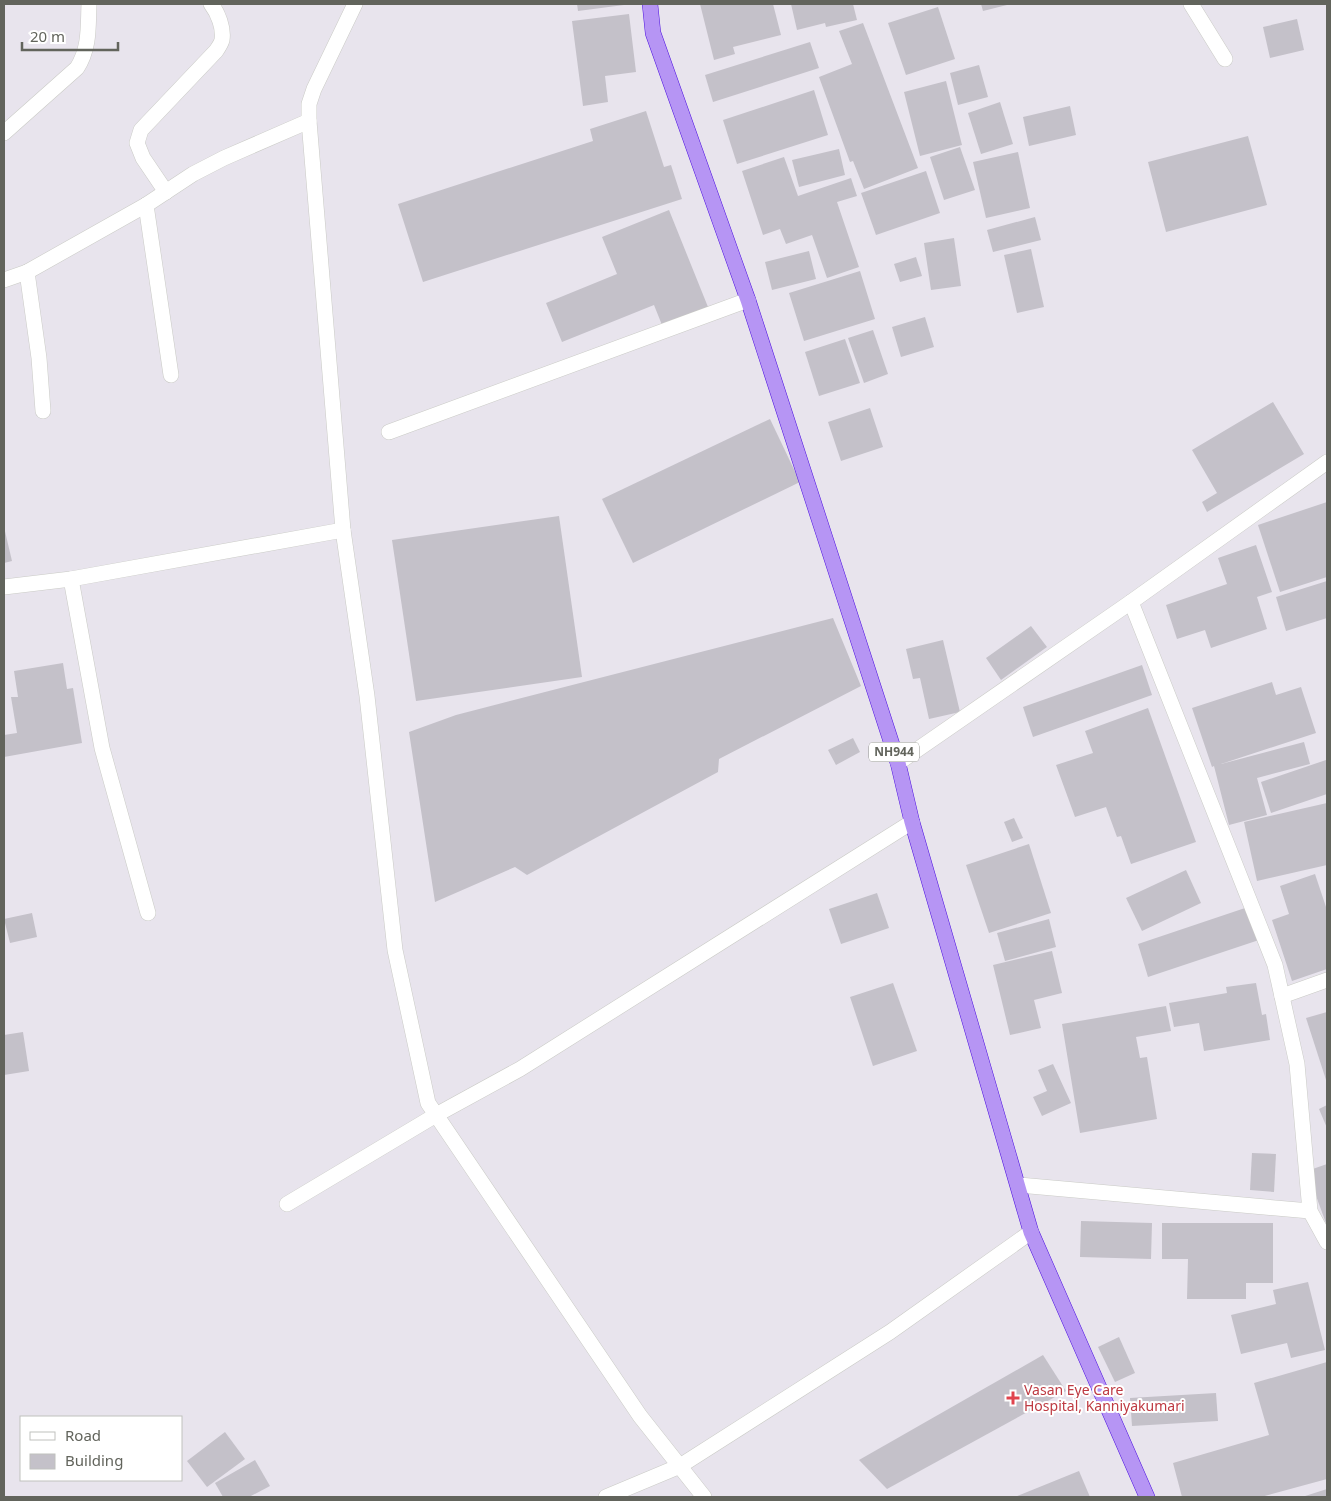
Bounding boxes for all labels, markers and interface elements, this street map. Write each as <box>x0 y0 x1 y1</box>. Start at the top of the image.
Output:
scale bar <box>22 20 119 52</box>
text: 20 m <box>30 26 65 46</box>
road number: NH944 <box>869 742 919 762</box>
place label: Vasan Eye Care Hospital, Kanniyakumari <box>1024 1380 1185 1415</box>
marker: Vasan Eye Care Hospital, Kanniyakumari <box>1006 1391 1020 1405</box>
legend <box>20 1416 182 1481</box>
text: Road <box>65 1425 101 1445</box>
text: Building <box>65 1450 123 1470</box>

